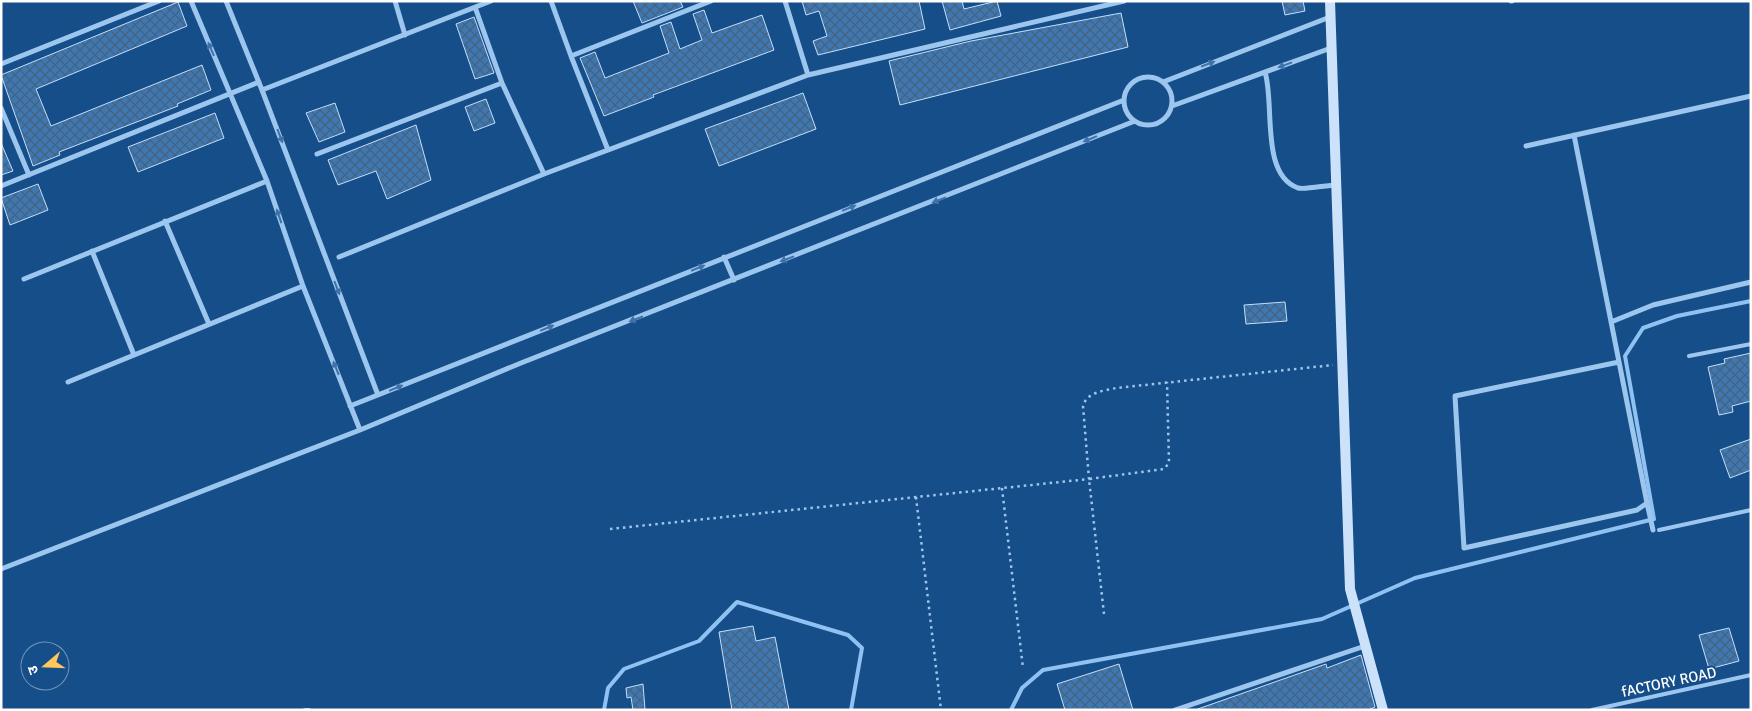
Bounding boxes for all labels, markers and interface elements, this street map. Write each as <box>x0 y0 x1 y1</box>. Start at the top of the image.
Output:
one-way arrow <box>207 41 215 56</box>
one-way arrow <box>1201 60 1216 67</box>
one-way arrow <box>1278 62 1293 69</box>
one-way arrow <box>276 129 284 144</box>
one-way arrow <box>1082 136 1097 144</box>
one-way arrow <box>931 196 946 204</box>
one-way arrow <box>842 204 857 212</box>
one-way arrow <box>275 208 283 223</box>
one-way arrow <box>780 256 795 263</box>
one-way arrow <box>691 264 706 272</box>
one-way arrow <box>333 281 341 296</box>
one-way arrow <box>629 315 643 323</box>
one-way arrow <box>540 324 555 332</box>
one-way arrow <box>331 361 339 376</box>
one-way arrow <box>389 384 404 392</box>
north arrow <box>20 641 70 691</box>
text: उ <box>24 663 43 677</box>
street label: fACTORY ROAD <box>1620 663 1718 701</box>

